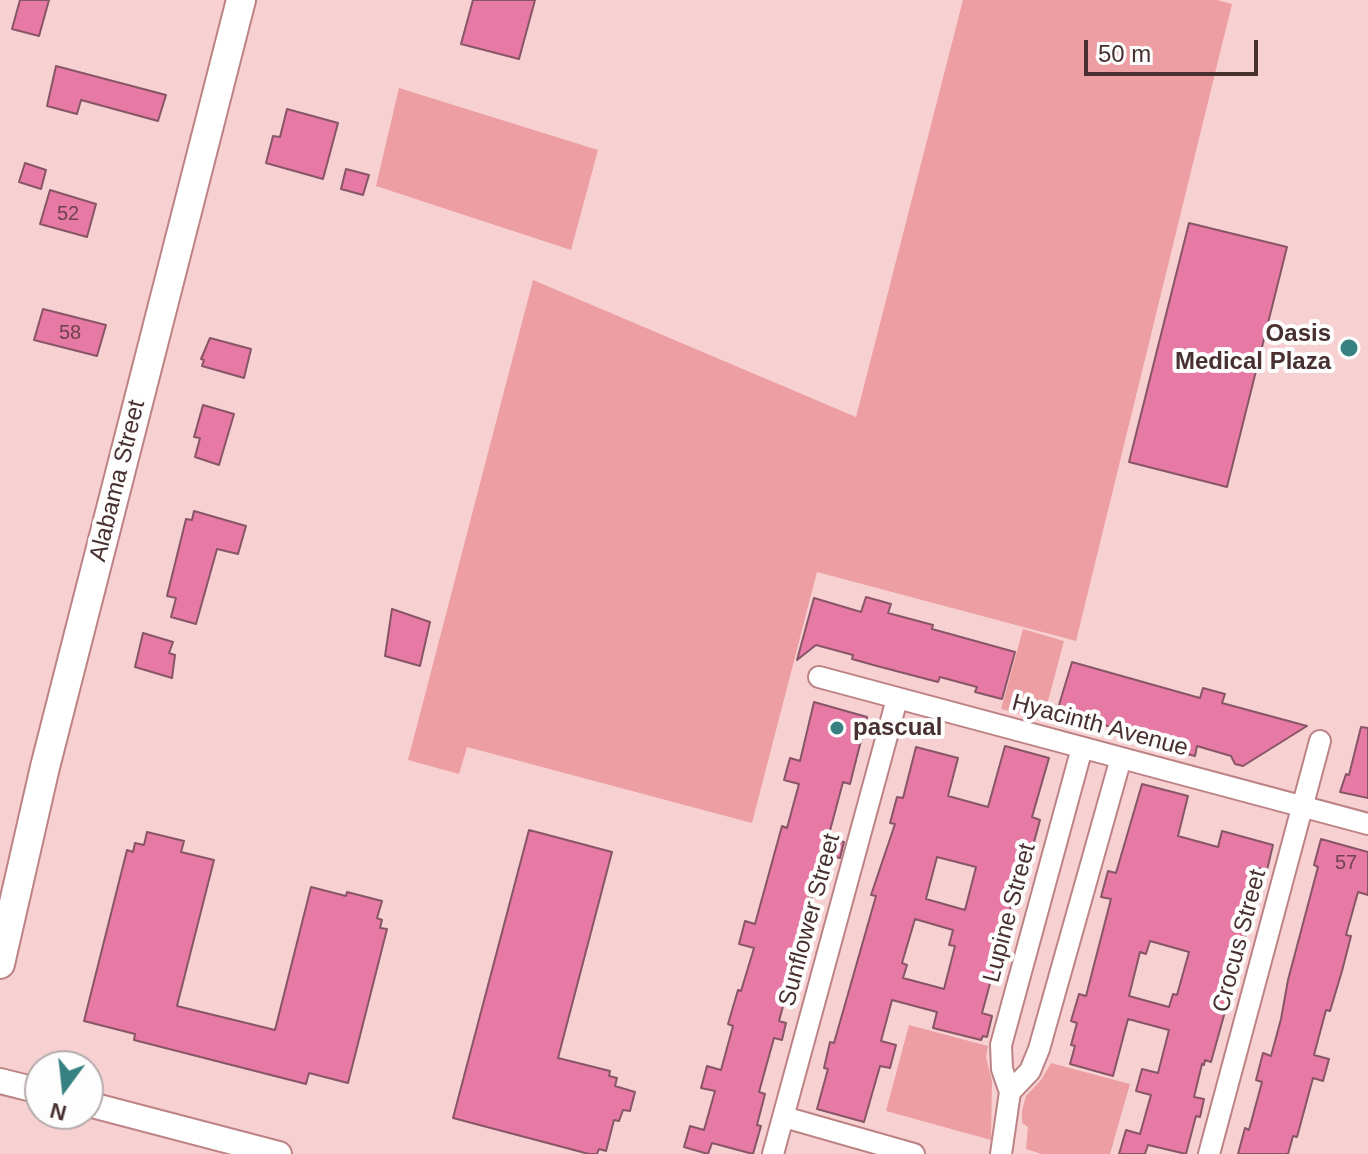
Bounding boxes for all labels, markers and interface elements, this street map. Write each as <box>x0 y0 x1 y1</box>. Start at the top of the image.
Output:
scale bar <box>1088 24 1262 74</box>
text: 50 m <box>1098 40 1151 67</box>
house number: 52 <box>57 202 79 226</box>
place label: Oasis Medical Plaza <box>1175 320 1331 376</box>
house number: 58 <box>59 321 81 345</box>
marker: Oasis Medical Plaza <box>1338 337 1360 359</box>
street label: Alabama Street <box>84 397 152 565</box>
street label: Hyacinth Avenue <box>1009 689 1191 763</box>
place label: pascual <box>853 714 942 742</box>
marker: pascual <box>828 719 846 737</box>
street label: Sunflower Street <box>773 831 847 1009</box>
street label: Lupine Street <box>978 840 1042 986</box>
house number: 57 <box>1335 851 1357 875</box>
street label: Crocus Street <box>1207 866 1273 1016</box>
north arrow <box>24 1050 104 1130</box>
text: N <box>47 1098 69 1126</box>

